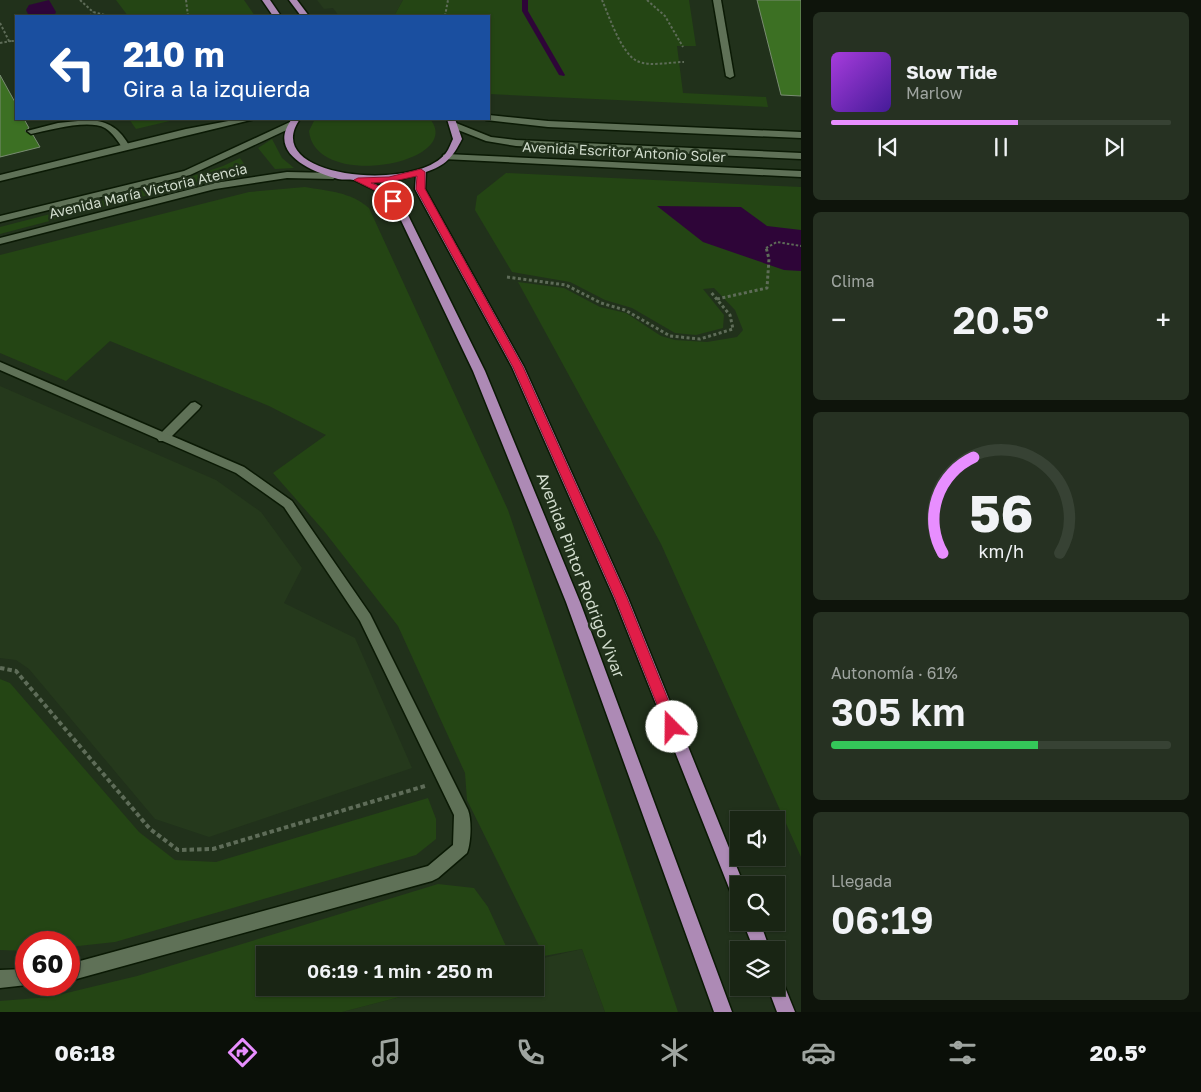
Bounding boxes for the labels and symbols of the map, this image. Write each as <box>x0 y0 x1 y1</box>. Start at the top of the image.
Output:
street label: Avenida Escritor Antonio Soler <box>522 138 727 165</box>
street label: Avenida María Victoria Atencia <box>47 159 249 222</box>
pin <box>372 180 414 222</box>
street label: Avenida Pintor Rodrigo Vivar <box>533 470 629 680</box>
position arrow <box>645 700 697 752</box>
speed limit sign: 60 <box>15 931 80 996</box>

